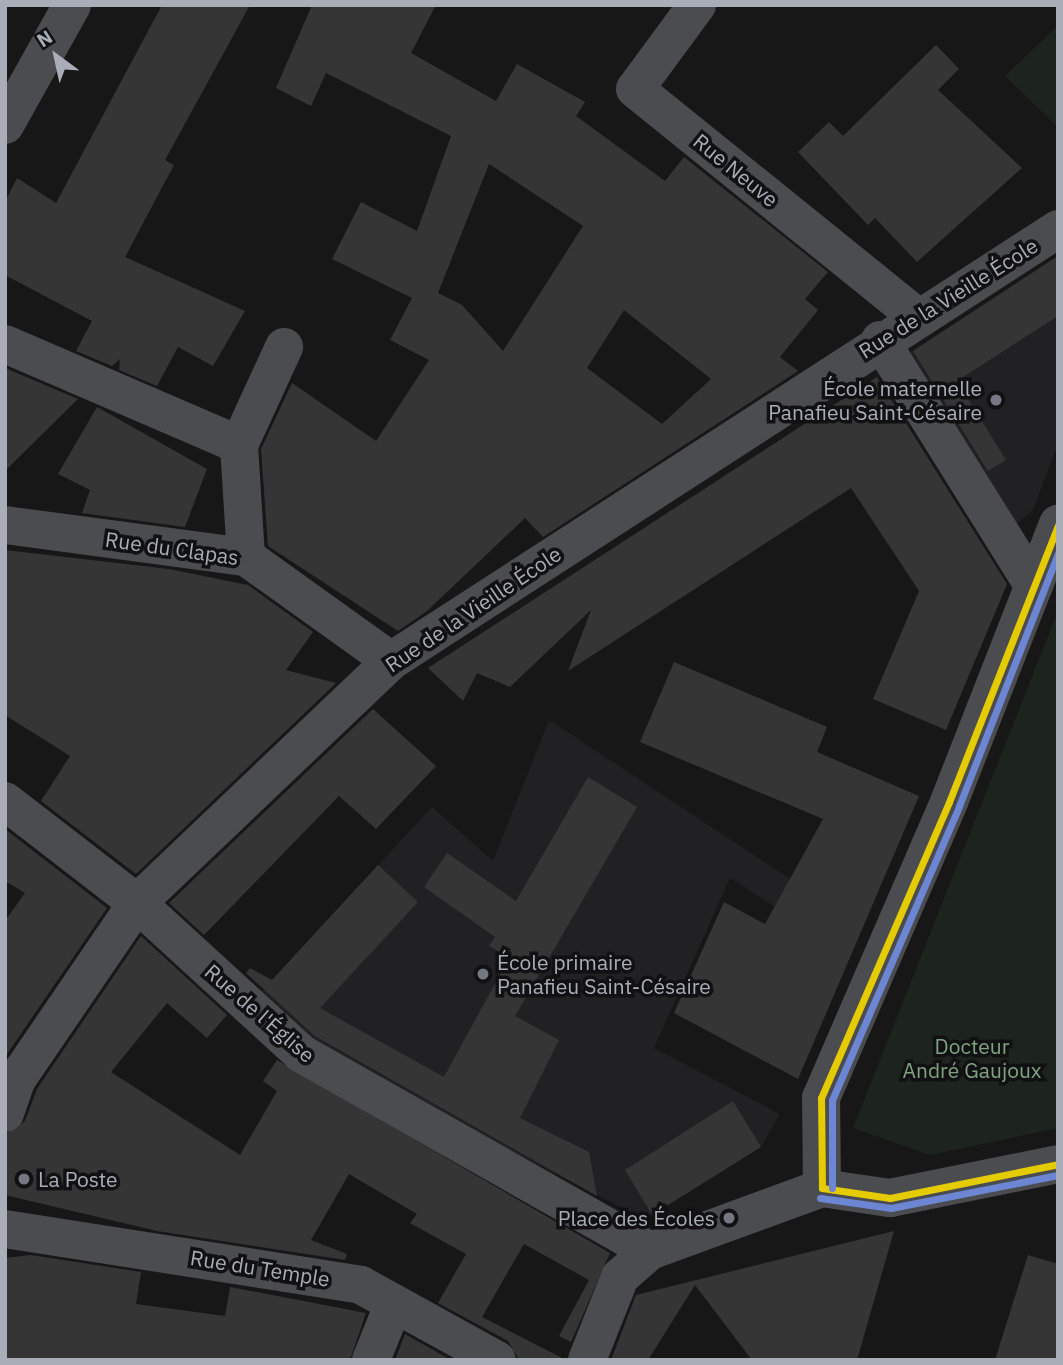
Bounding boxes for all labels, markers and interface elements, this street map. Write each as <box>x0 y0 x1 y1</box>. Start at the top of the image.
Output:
north arrow <box>21 21 91 91</box>
text: N <box>32 25 57 52</box>
street label: Rue Neuve <box>688 128 784 212</box>
street label: Rue de la Vieille École <box>854 233 1042 363</box>
place label: École maternelle Panafieu Saint-Césaire <box>768 375 982 425</box>
marker: École maternelle Panafieu Saint-Césaire <box>988 392 1004 408</box>
street label: Rue du Clapas <box>104 526 240 570</box>
street label: Rue de la Vieille École <box>380 541 566 677</box>
place label: École primaire Panafieu Saint-Césaire <box>497 949 711 999</box>
street label: Rue de l'Église <box>200 958 320 1068</box>
marker: École primaire Panafieu Saint-Césaire <box>475 966 491 982</box>
park label: Docteur André Gaujoux <box>903 1033 1041 1083</box>
place label: La Poste <box>38 1166 118 1192</box>
marker: La Poste <box>16 1171 32 1187</box>
place label: Place des Écoles <box>558 1205 715 1231</box>
marker: Place des Écoles <box>721 1210 737 1226</box>
street label: Rue du Temple <box>188 1245 332 1291</box>

